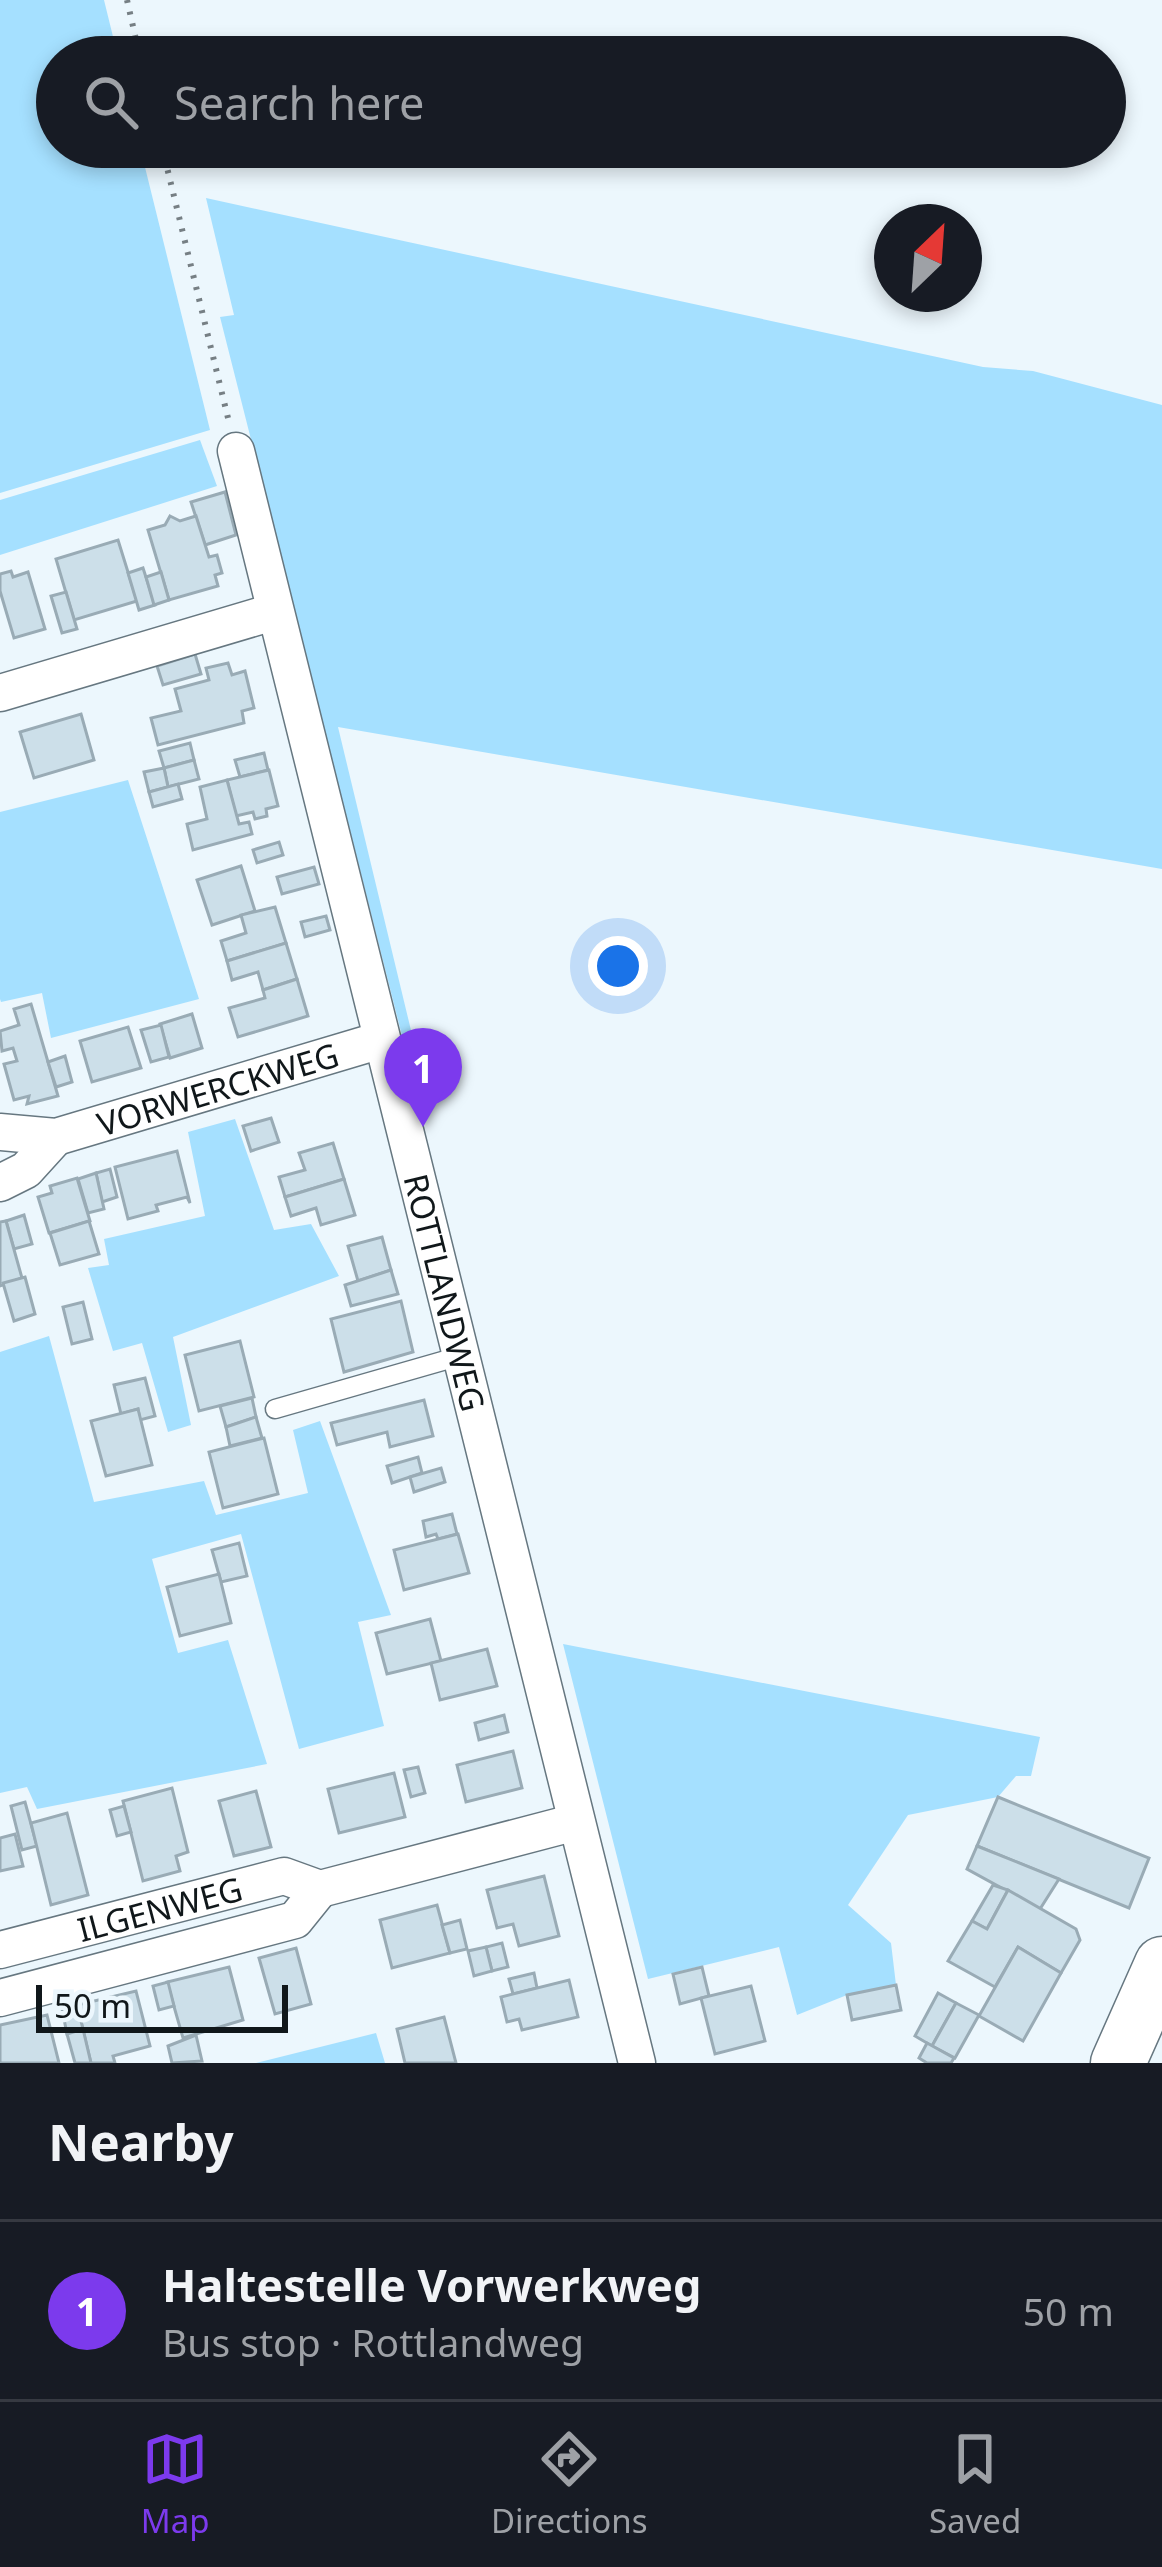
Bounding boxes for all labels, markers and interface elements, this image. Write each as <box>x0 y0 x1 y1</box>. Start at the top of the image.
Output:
search box <box>36 36 1126 168</box>
icon: search <box>78 69 144 135</box>
text: Search here <box>174 72 424 133</box>
north arrow <box>874 204 982 312</box>
your location <box>588 936 648 996</box>
pin: 1 <box>384 1028 462 1127</box>
street label: VORWERCKWEG <box>92 1031 344 1146</box>
street label: ROTTLANDWEG <box>394 1169 496 1416</box>
street label: ILGENWEG <box>73 1865 247 1951</box>
scale bar <box>36 1979 288 2032</box>
text: 50 m <box>54 1983 131 2028</box>
text: Nearby <box>48 2106 234 2176</box>
text: Haltestelle Vorwerkweg <box>162 2254 701 2315</box>
text: 1 <box>76 2284 98 2337</box>
text: 50 m <box>1023 2284 1114 2337</box>
text: Bus stop · Rottlandweg <box>162 2315 584 2368</box>
tab: Map <box>141 2426 209 2543</box>
tab: Directions <box>491 2426 648 2543</box>
tab: Saved <box>929 2426 1021 2543</box>

